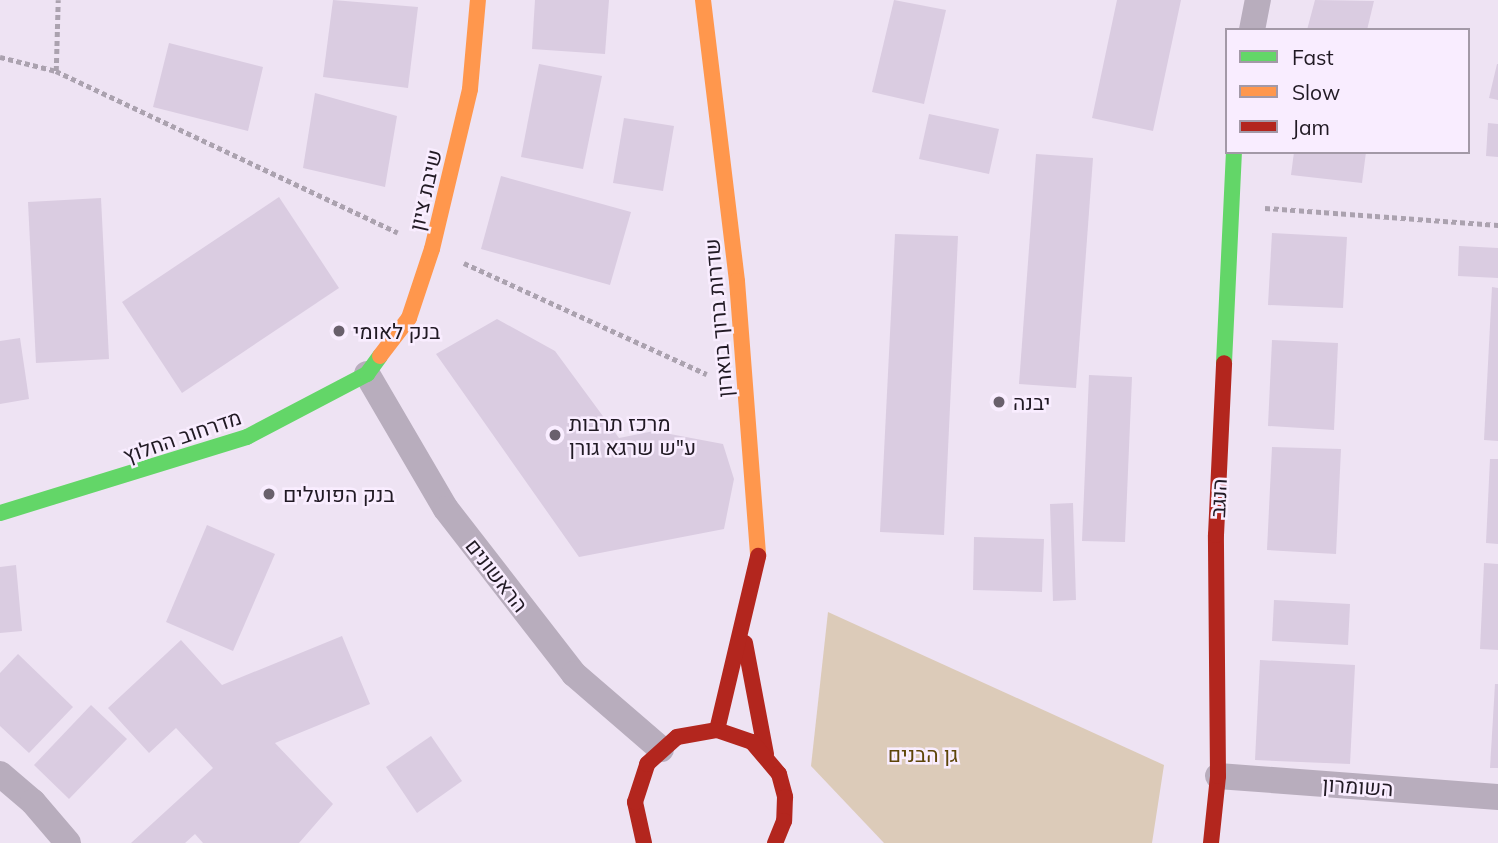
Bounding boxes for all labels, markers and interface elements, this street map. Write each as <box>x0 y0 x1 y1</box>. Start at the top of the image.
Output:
legend <box>1225 28 1470 154</box>
text: Fast <box>1292 44 1334 70</box>
text: Slow <box>1292 79 1340 105</box>
text: Jam <box>1292 114 1330 140</box>
street label: שיבת ציון <box>403 147 447 233</box>
street label: שדרות ברוך בוארון <box>699 237 737 399</box>
place label: בנק לאומי <box>353 318 440 344</box>
marker: בנק לאומי <box>331 323 347 339</box>
place label: יבנה <box>1013 389 1050 415</box>
marker: יבנה <box>991 394 1007 410</box>
street label: מדרחוב החלוץ <box>120 404 244 468</box>
place label: מרכז תרבות ע"ש שרגא גורן <box>569 410 696 460</box>
marker: מרכז תרבות ע"ש שרגא גורן <box>547 427 563 443</box>
street label: הנגב <box>1204 478 1232 518</box>
place label: בנק הפועלים <box>283 481 395 507</box>
marker: בנק הפועלים <box>261 486 277 502</box>
street label: הראשונים <box>461 533 533 617</box>
park label: גן הבנים <box>888 741 958 767</box>
street label: השומרון <box>1322 771 1394 801</box>

